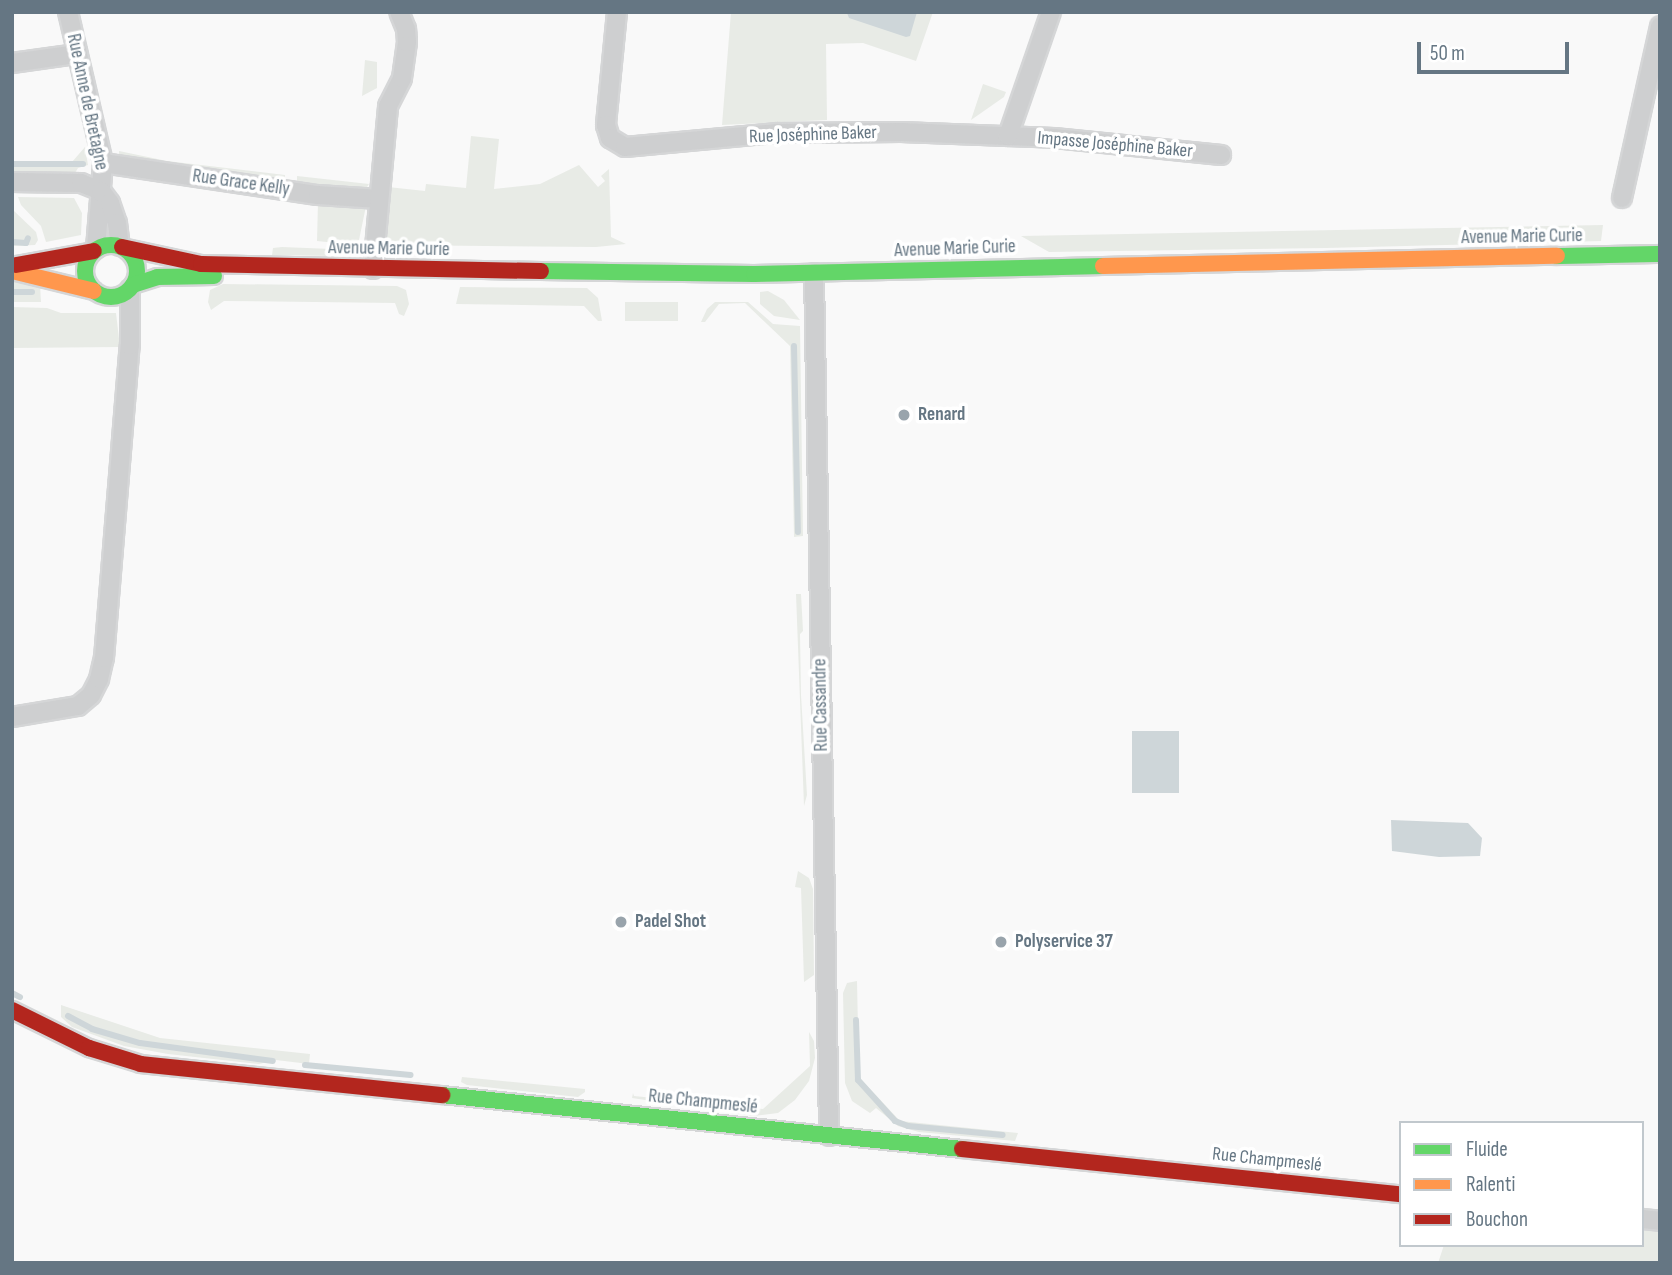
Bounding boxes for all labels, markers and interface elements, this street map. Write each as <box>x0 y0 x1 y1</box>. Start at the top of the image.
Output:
scale bar <box>1420 28 1572 72</box>
street label: Rue Anne de Bretagne <box>61 32 113 172</box>
text: 50 m <box>1430 41 1465 66</box>
street label: Rue Joséphine Baker <box>749 121 877 149</box>
street label: Impasse Joséphine Baker <box>1036 127 1194 163</box>
street label: Rue Grace Kelly <box>191 165 291 201</box>
street label: Avenue Marie Curie <box>1461 225 1583 249</box>
street label: Avenue Marie Curie <box>894 235 1016 263</box>
street label: Avenue Marie Curie <box>328 237 450 261</box>
place label: Renard <box>918 404 965 426</box>
marker: Renard <box>896 407 912 423</box>
street label: Rue Cassandre <box>809 658 833 752</box>
place label: Padel Shot <box>635 911 706 933</box>
marker: Padel Shot <box>613 914 629 930</box>
place label: Polyservice 37 <box>1015 931 1113 953</box>
marker: Polyservice 37 <box>993 934 1009 950</box>
street label: Rue Champmeslé <box>647 1085 759 1119</box>
legend <box>1399 1121 1644 1247</box>
text: Fluide <box>1466 1137 1508 1162</box>
street label: Rue Champmeslé <box>1211 1143 1323 1177</box>
text: Ralenti <box>1466 1172 1515 1197</box>
text: Bouchon <box>1466 1207 1528 1232</box>

